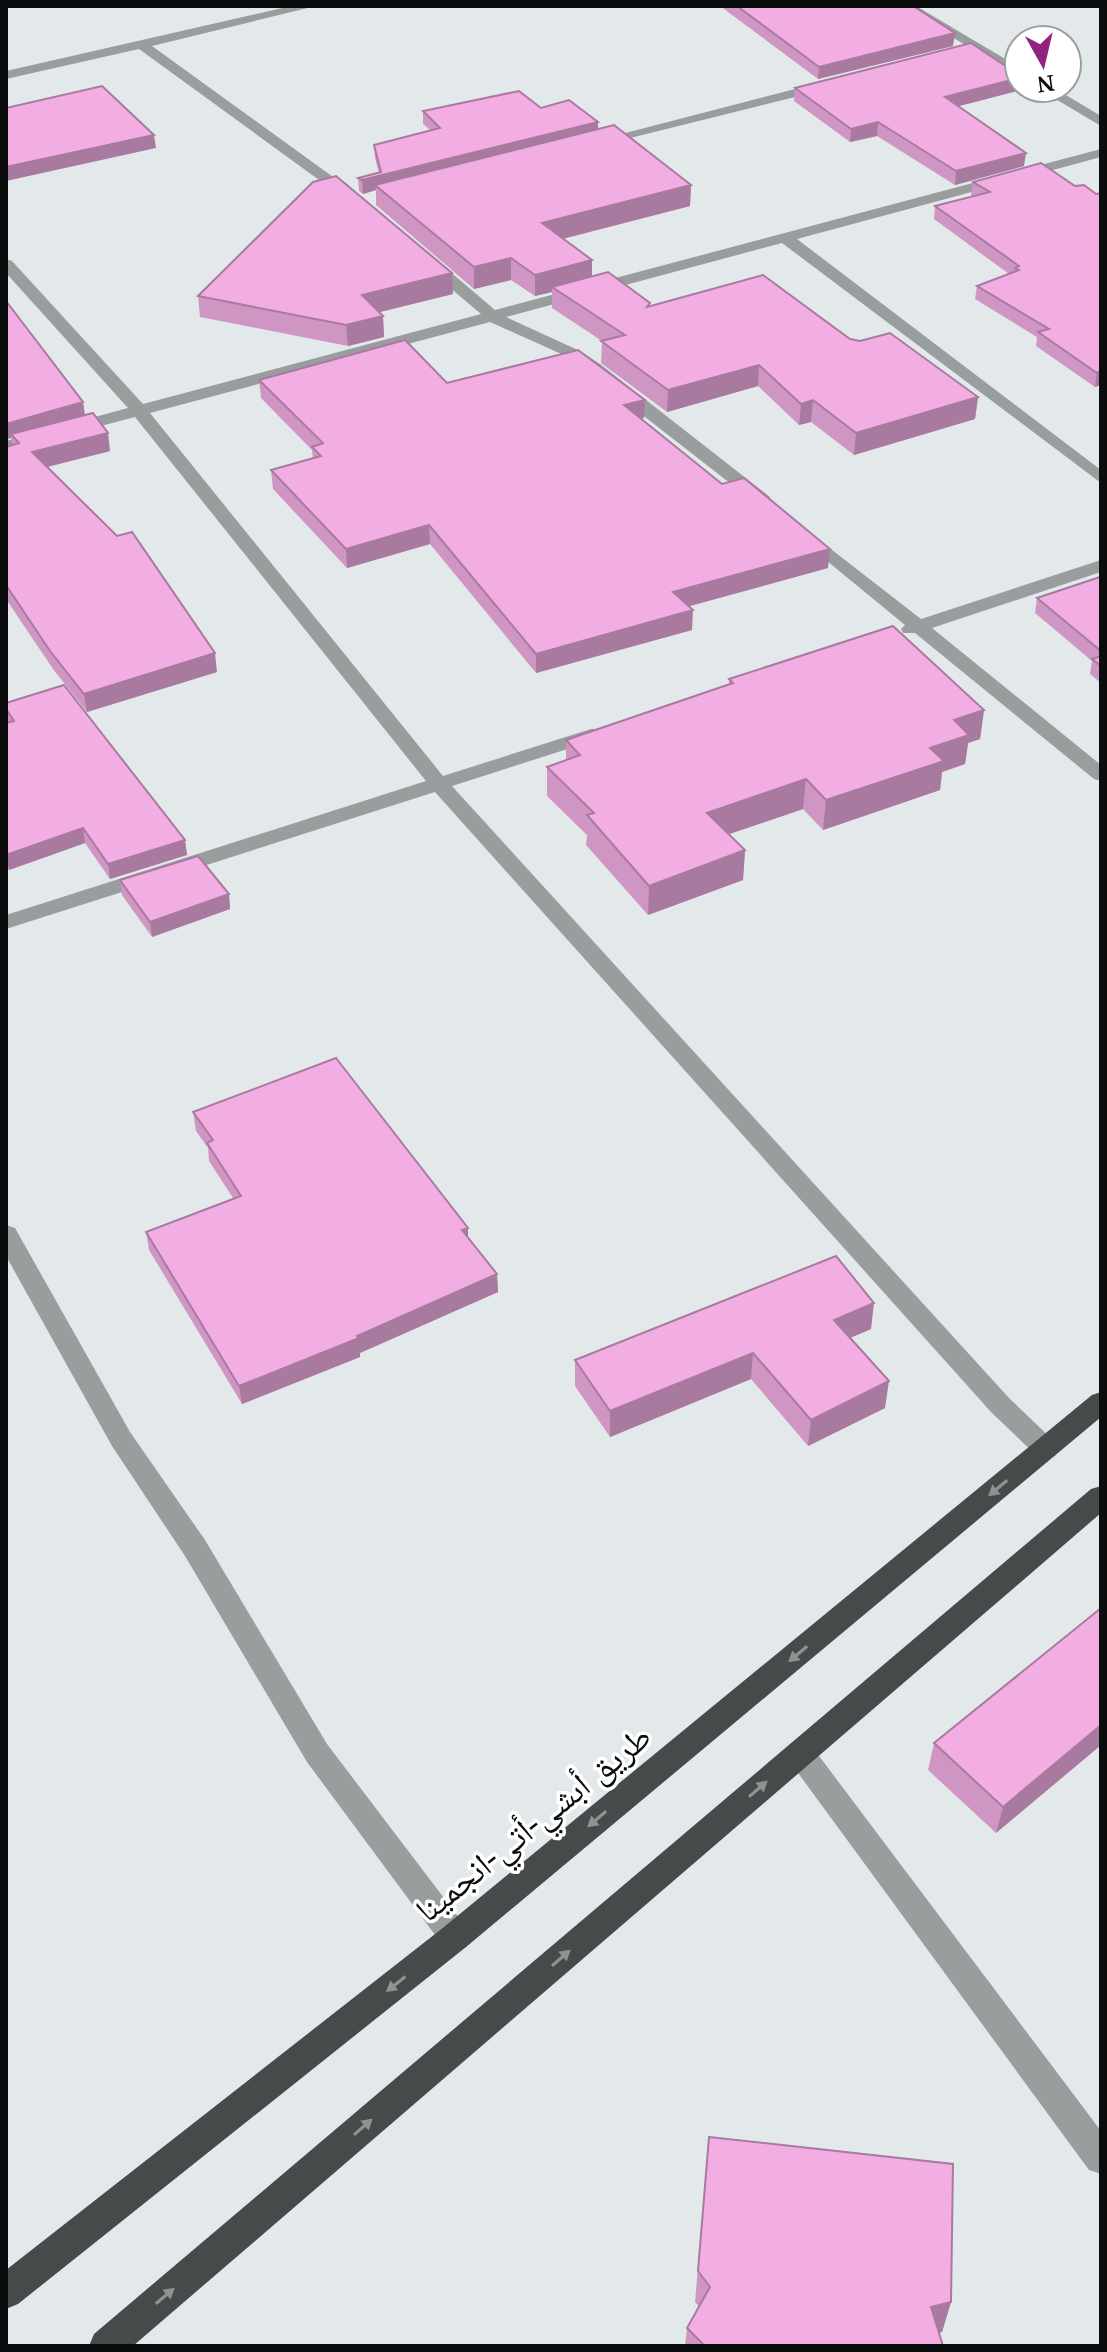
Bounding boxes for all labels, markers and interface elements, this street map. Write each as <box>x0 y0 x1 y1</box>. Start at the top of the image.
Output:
north arrow <box>1003 24 1083 104</box>
text: N <box>1035 69 1057 101</box>
one-way arrow <box>988 1479 1008 1496</box>
one-way arrow <box>788 1645 808 1662</box>
street label: طريق أبشي-أتي-انجمينا <box>405 1713 663 1936</box>
one-way arrow <box>748 1781 768 1798</box>
one-way arrow <box>588 1810 608 1827</box>
one-way arrow <box>550 1950 570 1967</box>
one-way arrow <box>386 1975 406 1991</box>
one-way arrow <box>353 2119 373 2136</box>
one-way arrow <box>155 2288 175 2305</box>

